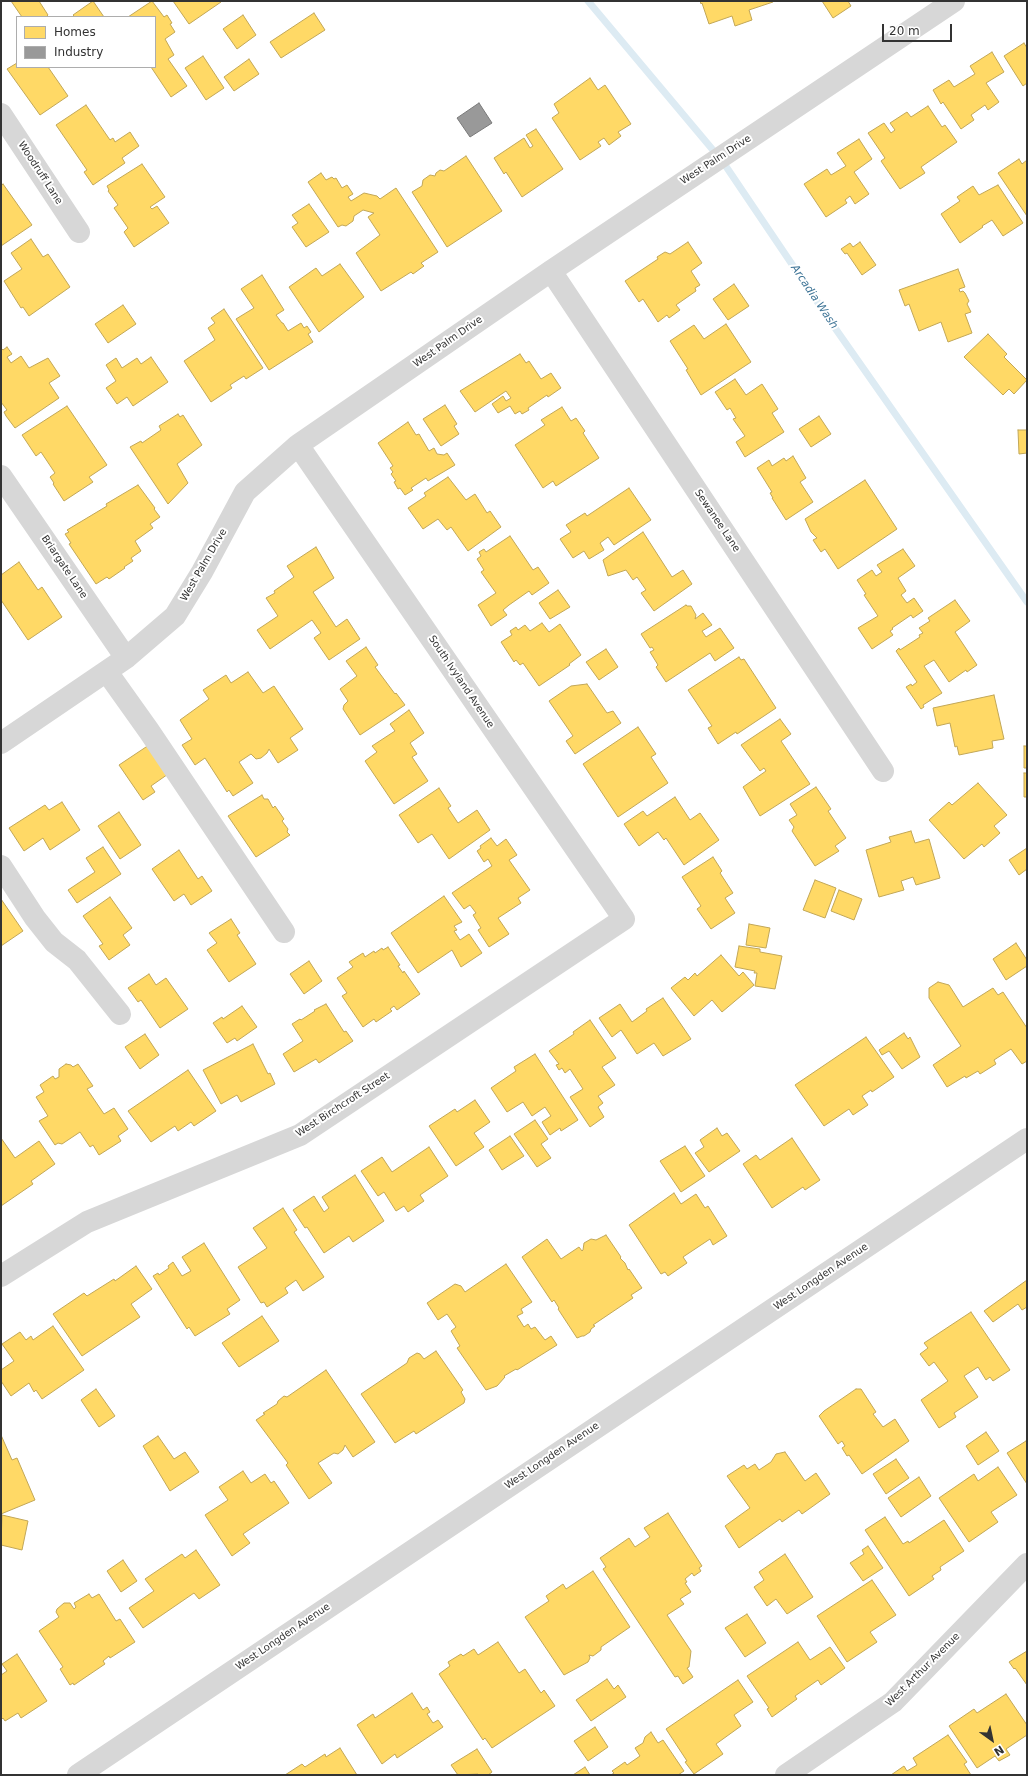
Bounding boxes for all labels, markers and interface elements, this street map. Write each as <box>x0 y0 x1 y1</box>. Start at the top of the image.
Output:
legend <box>16 16 156 68</box>
scale bar <box>884 16 954 42</box>
text: 20 m <box>889 24 920 38</box>
text: Homes <box>54 25 96 39</box>
text: Industry <box>54 45 103 59</box>
street label: West Palm Drive <box>678 133 754 187</box>
street label: Woodruff Lane <box>15 139 65 207</box>
water label: Arcadia Wash <box>788 262 840 332</box>
street label: West Palm Drive <box>411 314 485 370</box>
street label: Sewanee Lane <box>692 487 742 555</box>
street label: West Palm Drive <box>178 527 230 603</box>
street label: Briargate Lane <box>38 533 90 601</box>
street label: South Ivyland Avenue <box>426 633 496 731</box>
street label: West Birchcroft Street <box>294 1070 392 1140</box>
street label: West Longden Avenue <box>772 1241 870 1313</box>
street label: West Longden Avenue <box>503 1420 601 1492</box>
street label: West Longden Avenue <box>234 1601 332 1673</box>
street label: West Arthur Avenue <box>883 1630 963 1710</box>
north arrow <box>972 1720 1012 1760</box>
text: N <box>991 1743 1006 1758</box>

